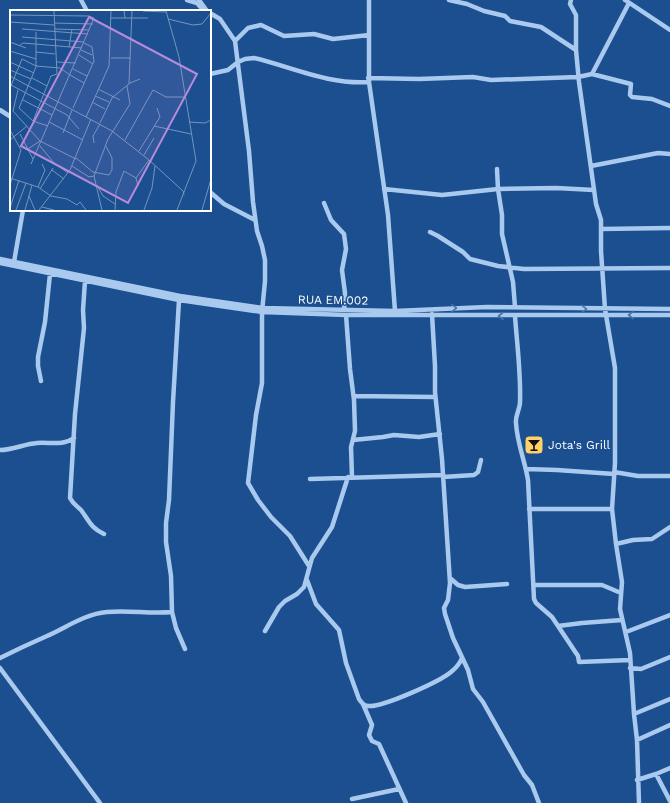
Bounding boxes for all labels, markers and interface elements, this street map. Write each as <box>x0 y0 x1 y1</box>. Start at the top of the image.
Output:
inset map <box>10 10 211 211</box>
street label: RUA EM.002 <box>298 292 368 308</box>
one-way arrow <box>451 304 457 313</box>
one-way arrow <box>581 304 587 313</box>
one-way arrow <box>628 311 634 319</box>
one-way arrow <box>498 312 504 320</box>
bar icon: Jota's Grill <box>523 434 545 456</box>
place label: Jota's Grill <box>548 438 611 452</box>

